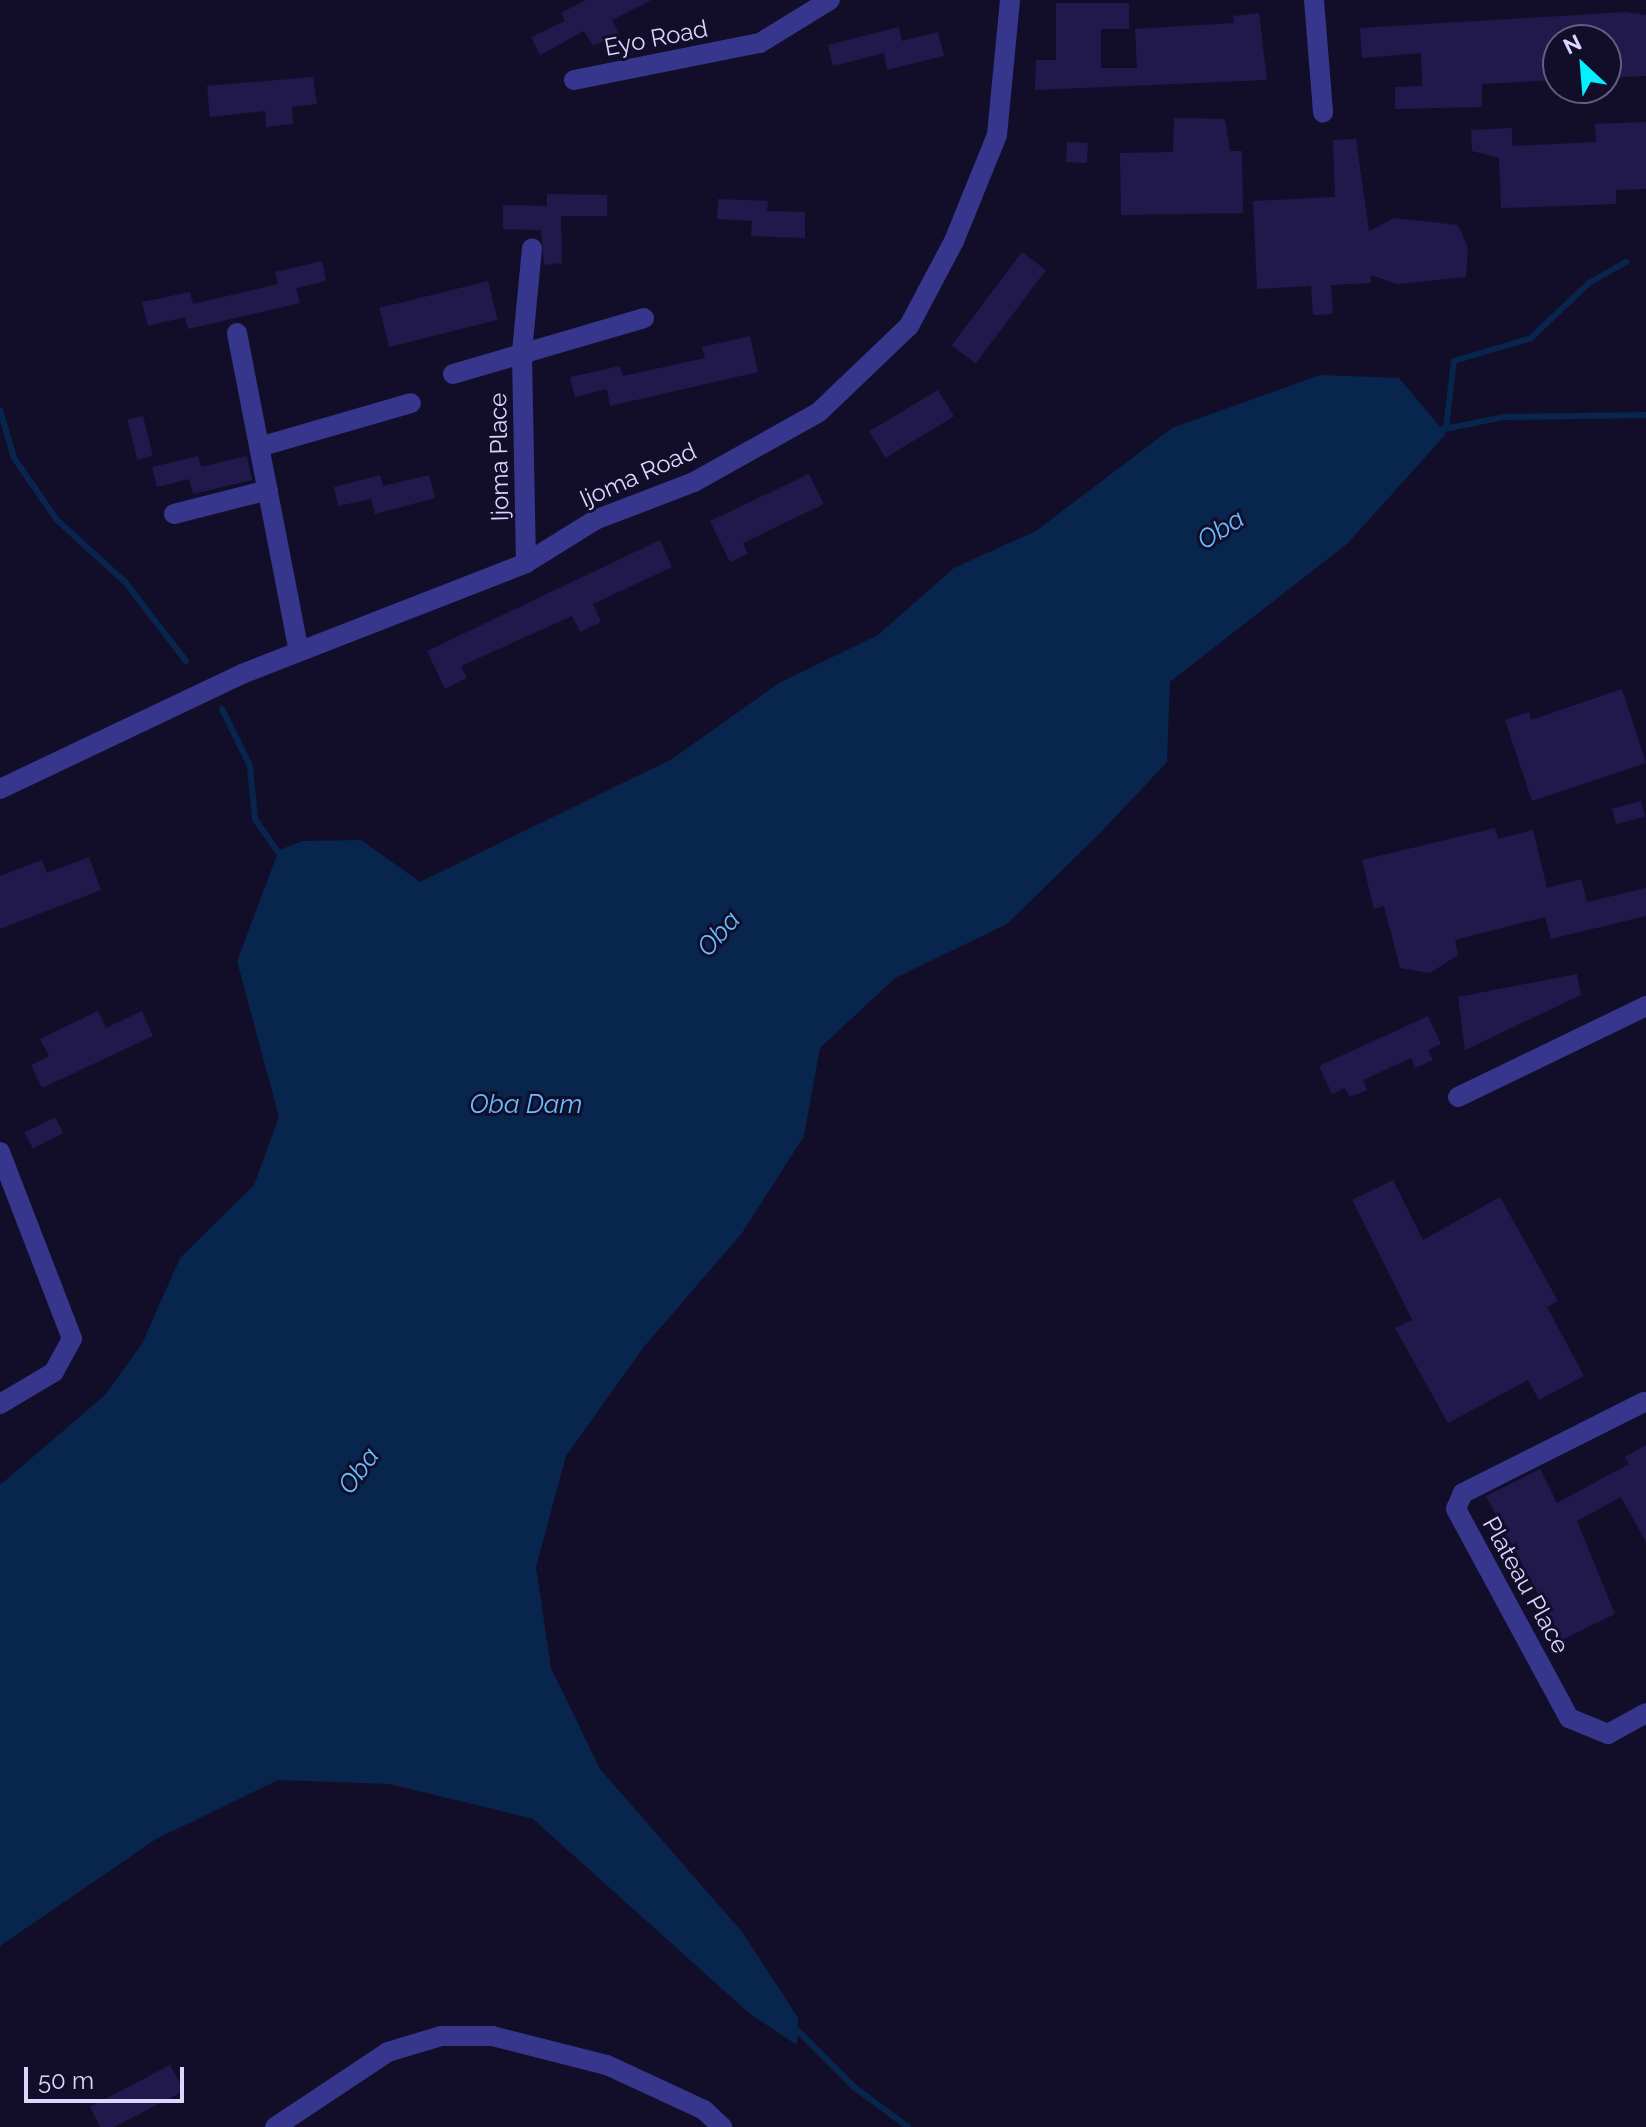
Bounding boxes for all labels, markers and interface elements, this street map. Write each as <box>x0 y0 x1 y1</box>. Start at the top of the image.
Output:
street label: Eyo Road <box>602 14 710 62</box>
north arrow <box>1542 24 1622 104</box>
text: N <box>1559 29 1586 60</box>
street label: Ijoma Place <box>483 392 515 522</box>
street label: Ijoma Road <box>575 437 701 513</box>
water label: Oba <box>1192 503 1250 557</box>
water label: Oba <box>691 905 747 963</box>
water label: Oba Dam <box>470 1089 582 1121</box>
water label: Oba <box>332 1442 386 1500</box>
street label: Plateau Place <box>1477 1512 1575 1658</box>
scale bar <box>28 2051 188 2101</box>
text: 50 m <box>38 2066 94 2095</box>

